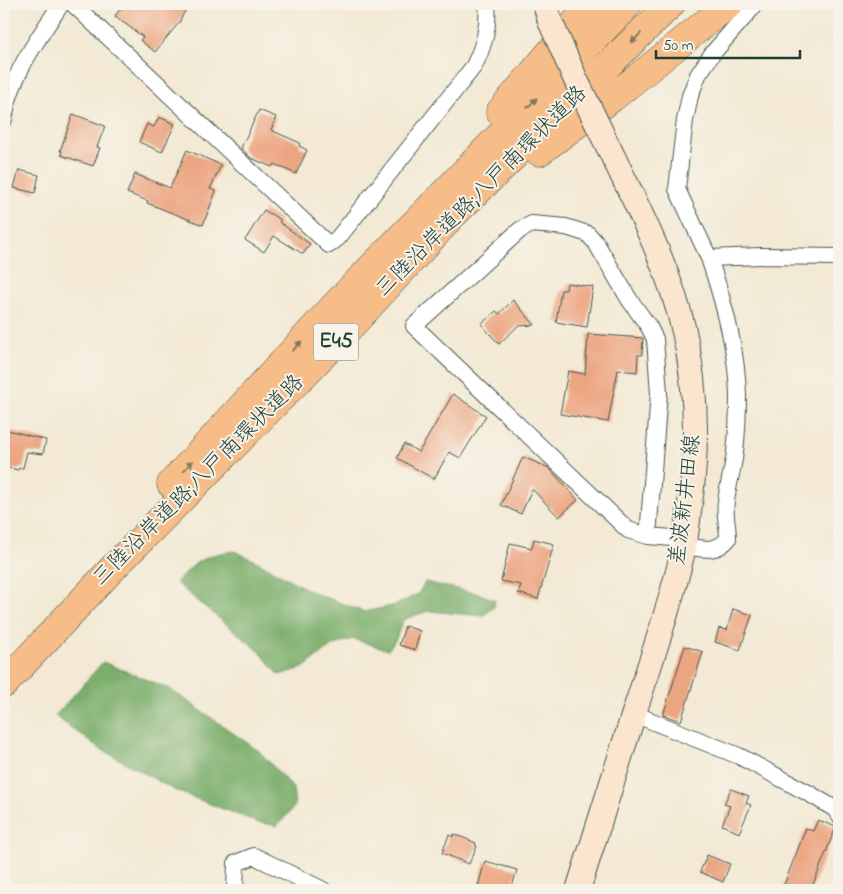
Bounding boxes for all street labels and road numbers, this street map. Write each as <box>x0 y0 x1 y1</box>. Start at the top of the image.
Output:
street label: 三陸沿岸道路;八戸南環状道路 <box>369 79 595 305</box>
road number: E45 <box>314 324 358 361</box>
street label: 三陸沿岸道路;八戸南環状道路 <box>86 368 312 594</box>
street label: 差波新井田線 <box>662 433 710 567</box>

